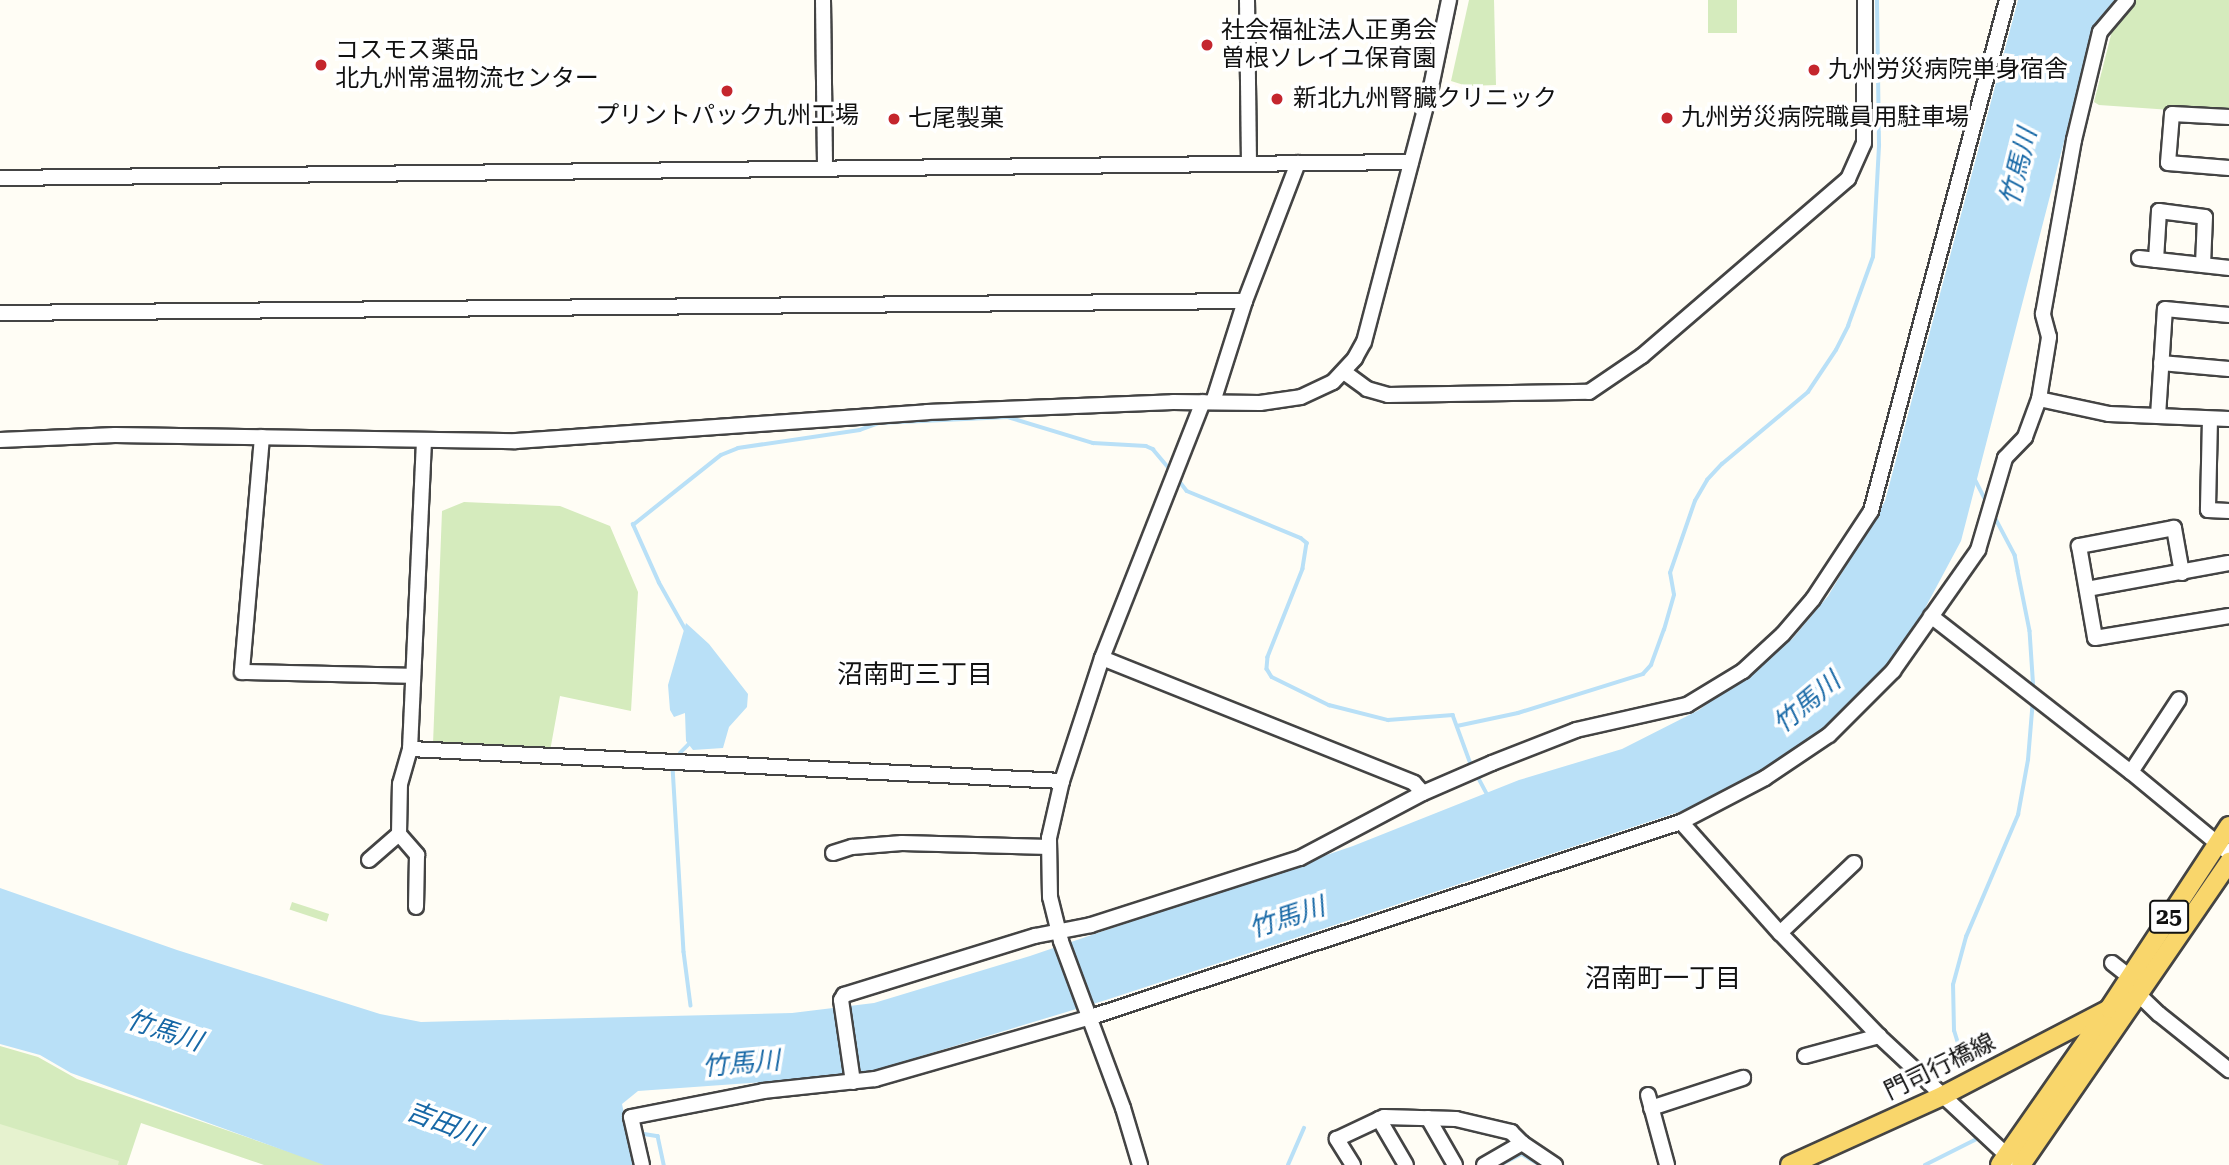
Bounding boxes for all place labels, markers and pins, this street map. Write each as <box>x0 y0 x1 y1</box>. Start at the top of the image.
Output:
place label: 社会福祉法人正勇会 曽根ソレイユ保育園 <box>1221 17 1437 73</box>
place label: コスモス薬品 北九州常温物流センター <box>335 37 599 93</box>
marker: 社会福祉法人正勇会 曽根ソレイユ保育園 <box>1199 37 1215 53</box>
place label: 九州労災病院単身宿舎 <box>1828 56 2068 84</box>
marker: コスモス薬品 北九州常温物流センター <box>313 57 329 73</box>
marker: 九州労災病院単身宿舎 <box>1806 62 1822 78</box>
marker: プリントパック九州工場 <box>719 83 735 99</box>
place label: 新北九州腎臓クリニック <box>1293 85 1557 113</box>
marker: 新北九州腎臓クリニック <box>1267 89 1287 109</box>
place label: プリントパック九州工場 <box>595 102 859 130</box>
place label: 九州労災病院職員用駐車場 <box>1681 104 1969 132</box>
place label: 七尾製菓 <box>908 105 1004 133</box>
marker: 九州労災病院職員用駐車場 <box>1659 110 1675 126</box>
marker: 七尾製菓 <box>886 111 902 127</box>

